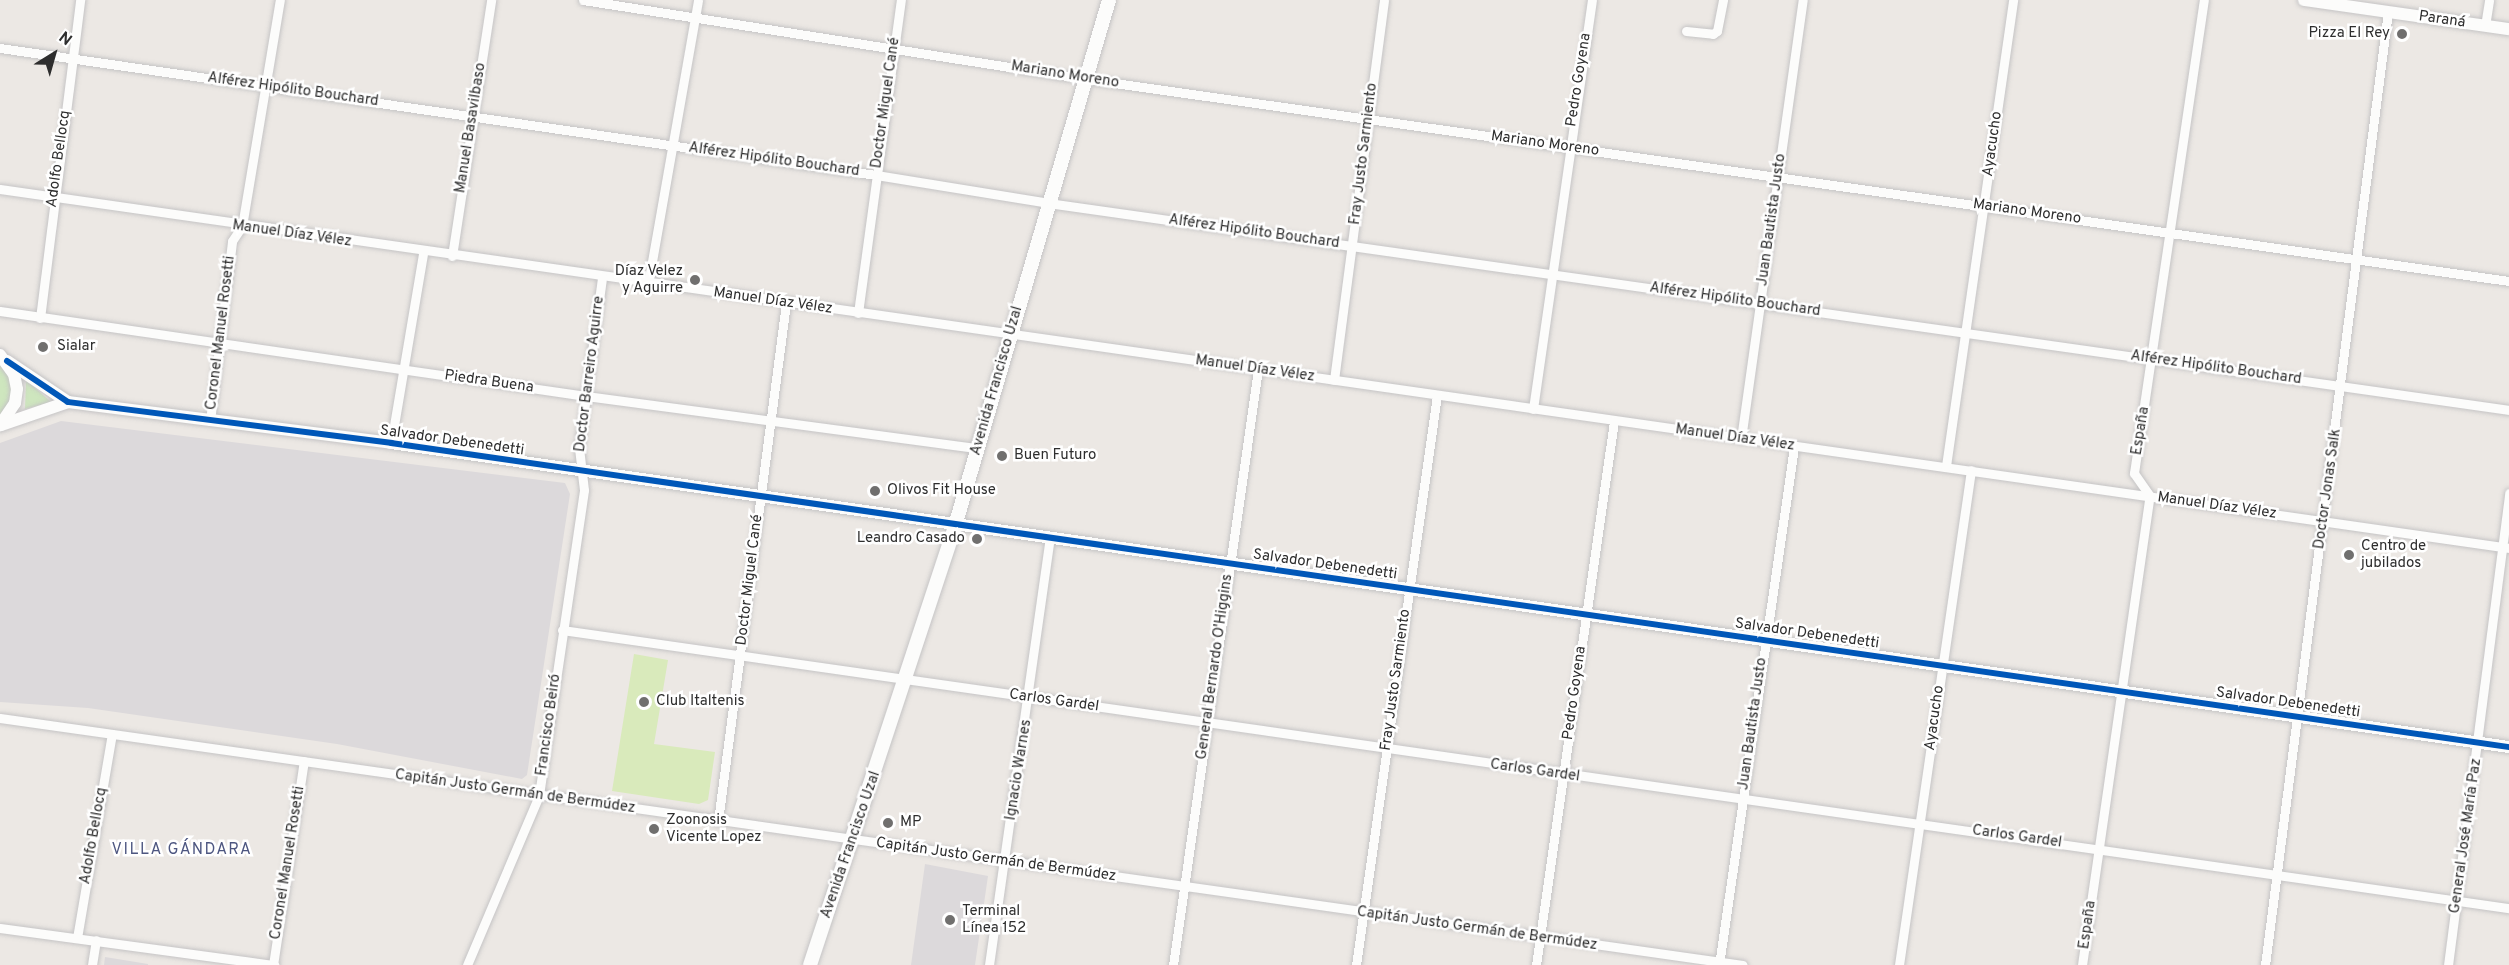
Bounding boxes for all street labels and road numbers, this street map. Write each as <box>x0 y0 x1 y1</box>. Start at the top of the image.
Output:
street label: Paraná <box>2417 8 2467 32</box>
street label: Pedro Goyena <box>1563 32 1595 128</box>
street label: Doctor Miguel Cané <box>868 36 904 170</box>
street label: Mariano Moreno <box>1010 58 1120 92</box>
street label: Manuel Basavilbaso <box>452 61 490 195</box>
street label: Alférez Hipólito Bouchard <box>206 69 380 111</box>
street label: Fray Justo Sarmiento <box>1346 82 1382 226</box>
street label: Adolfo Bellocq <box>43 109 75 209</box>
street label: Ayacucho <box>1980 110 2006 178</box>
street label: Mariano Moreno <box>1490 128 1600 160</box>
street label: Alférez Hipólito Bouchard <box>687 139 861 181</box>
street label: Juan Bautista Justo <box>1754 153 1790 287</box>
street label: Mariano Moreno <box>1972 196 2082 228</box>
street label: Alférez Hipólito Bouchard <box>1167 211 1341 253</box>
street label: Manuel Díaz Vélez <box>231 217 353 251</box>
street label: Coronel Manuel Rosetti <box>203 255 239 411</box>
street label: Alférez Hipólito Bouchard <box>1648 279 1822 321</box>
street label: Manuel Díaz Vélez <box>712 284 834 318</box>
street label: Doctor Barreiro Aguirre <box>571 295 609 453</box>
street label: Avenida Francisco Uzal <box>967 304 1027 458</box>
street label: Alférez Hipólito Bouchard <box>2129 347 2303 389</box>
street label: Manuel Díaz Vélez <box>1194 352 1316 386</box>
street label: Piedra Buena <box>443 367 535 397</box>
street label: España <box>2128 405 2154 457</box>
street label: Manuel Díaz Vélez <box>1674 421 1796 455</box>
street label: Salvador Debenedetti <box>379 422 525 460</box>
street label: Doctor Jonas Salk <box>2311 428 2345 550</box>
street label: Manuel Díaz Vélez <box>2156 489 2278 523</box>
street label: Doctor Miguel Cané <box>733 513 767 647</box>
street label: Salvador Debenedetti <box>1252 546 1398 584</box>
street label: General Bernardo O'Higgins <box>1193 573 1237 761</box>
street label: Fray Justo Sarmiento <box>1377 608 1415 752</box>
street label: Salvador Debenedetti <box>1734 615 1880 653</box>
street label: Pedro Goyena <box>1559 645 1591 741</box>
street label: Juan Bautista Justo <box>1735 657 1771 791</box>
street label: Francisco Beiró <box>533 673 565 777</box>
street label: Ayacucho <box>1922 684 1948 752</box>
street label: Salvador Debenedetti <box>2215 684 2361 722</box>
street label: Carlos Gardel <box>1008 686 1100 716</box>
street label: Ignacio Warnes <box>1002 718 1036 822</box>
street label: Carlos Gardel <box>1489 756 1581 786</box>
street label: General José María Paz <box>2446 757 2486 915</box>
street label: Capitán Justo Germán de Bermúdez <box>394 766 636 818</box>
street label: Avenida Francisco Uzal <box>817 769 885 921</box>
street label: Coronel Manuel Rosetti <box>267 785 309 941</box>
street label: Adolfo Bellocq <box>77 786 111 886</box>
street label: Carlos Gardel <box>1971 822 2063 852</box>
street label: Capitán Justo Germán de Bermúdez <box>875 834 1117 886</box>
street label: España <box>2076 900 2100 950</box>
street label: Capitán Justo Germán de Bermúdez <box>1356 903 1598 955</box>

